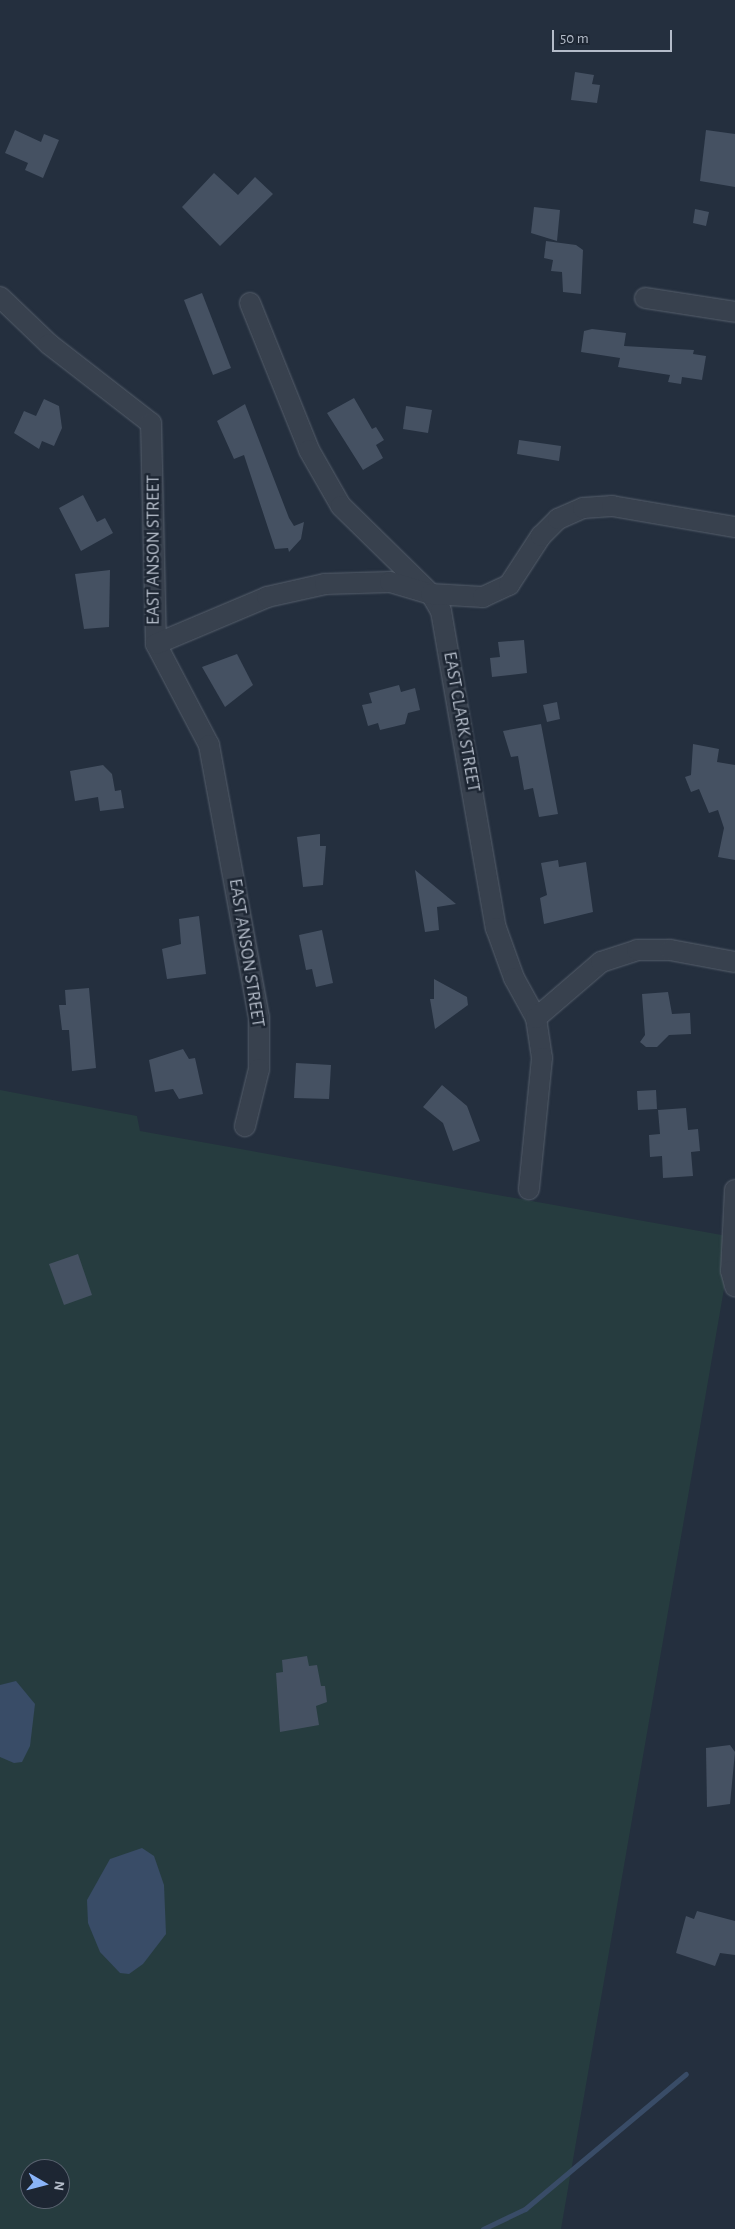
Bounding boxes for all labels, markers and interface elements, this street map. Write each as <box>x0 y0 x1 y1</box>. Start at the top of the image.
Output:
scale bar <box>555 20 675 52</box>
text: 50 m <box>560 31 589 46</box>
street label: EAST ANSON STREET <box>143 475 165 625</box>
street label: EAST CLARK STREET <box>438 650 484 794</box>
street label: EAST ANSON STREET <box>224 877 268 1029</box>
north arrow <box>20 2159 70 2209</box>
text: N <box>51 2180 66 2192</box>

